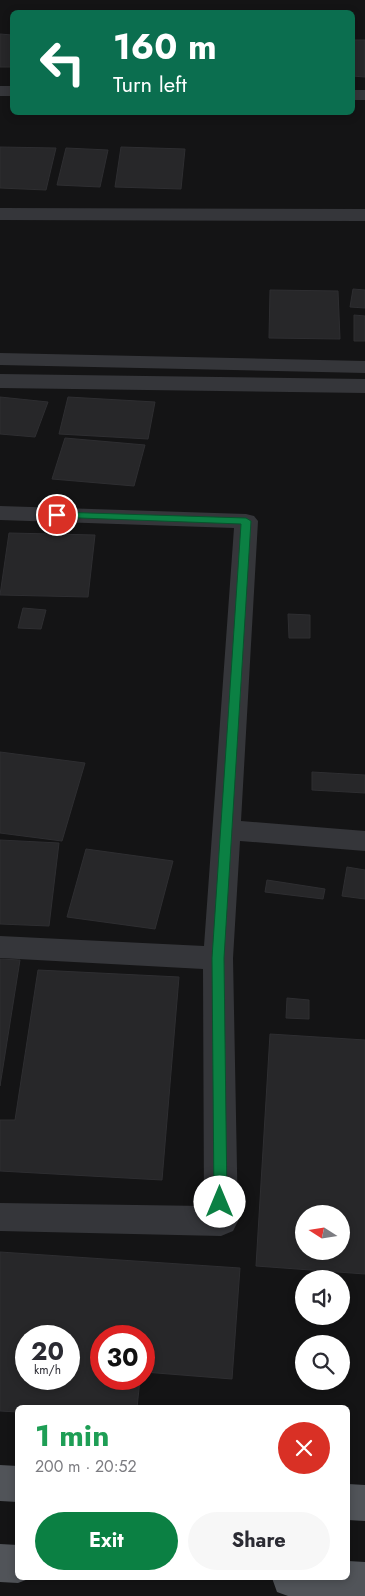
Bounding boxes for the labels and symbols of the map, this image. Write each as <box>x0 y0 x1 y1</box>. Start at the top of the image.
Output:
pin <box>36 494 78 536</box>
position arrow <box>193 1175 245 1227</box>
north arrow <box>295 1205 350 1260</box>
speed limit sign: 30 <box>90 1325 155 1390</box>

